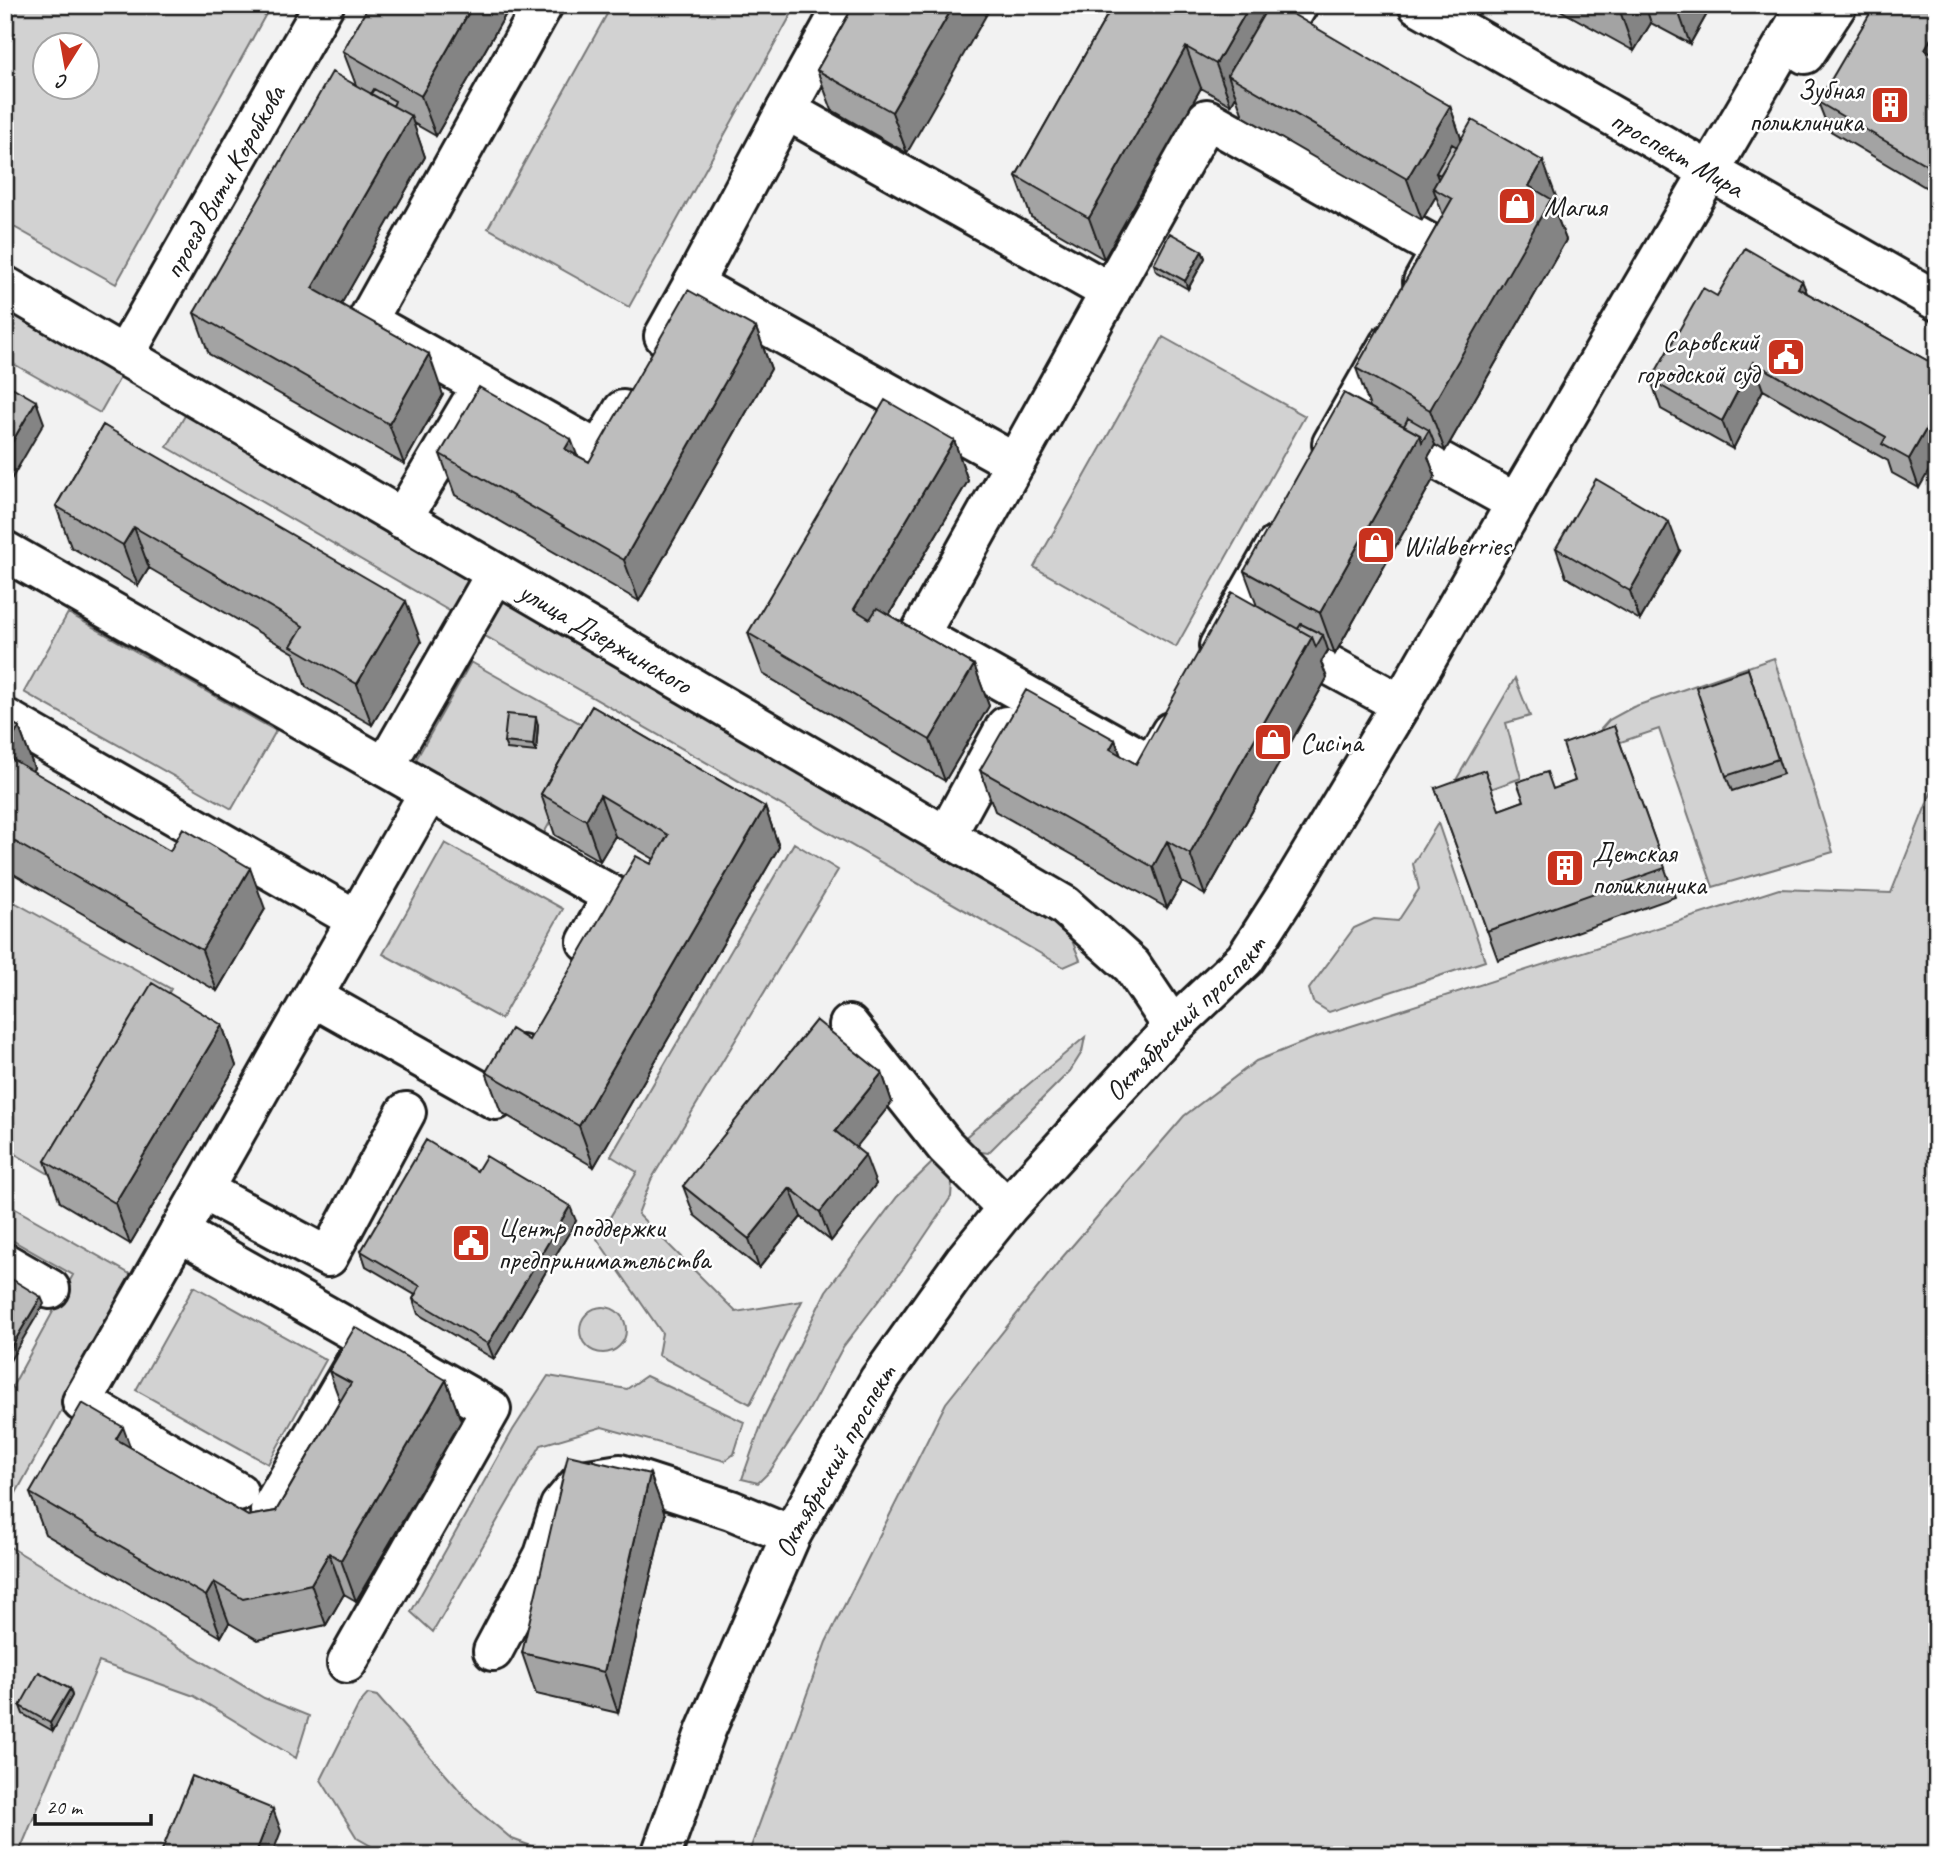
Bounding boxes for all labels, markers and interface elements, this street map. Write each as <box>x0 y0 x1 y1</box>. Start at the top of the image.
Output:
north arrow <box>32 32 102 102</box>
text: С <box>53 69 70 94</box>
place label: Зубная поликлиника <box>1749 72 1865 139</box>
street label: проезд Вити Коробкова <box>155 77 294 284</box>
building icon: Зубная поликлиника <box>1869 84 1911 126</box>
street label: проспект Мира <box>1605 102 1752 206</box>
shop icon: Магия <box>1496 185 1538 227</box>
place label: Магия <box>1544 189 1609 224</box>
place label: Саровский городской суд <box>1636 324 1762 391</box>
public building icon: Саровский городской суд <box>1765 336 1807 378</box>
shop icon: Wildberries <box>1355 524 1397 566</box>
place label: Wildberries <box>1403 528 1513 563</box>
street label: улица Дзержинского <box>511 573 700 703</box>
shop icon: Cucina <box>1252 721 1294 763</box>
place label: Cucina <box>1300 725 1365 760</box>
place label: Детская поликлиника <box>1592 835 1708 902</box>
building icon: Детская поликлиника <box>1544 847 1586 889</box>
street label: Октябрьский проспект <box>1097 928 1274 1108</box>
place label: Центр поддержки предпринимательства <box>498 1210 712 1277</box>
public building icon: Центр поддержки предпринимательства <box>450 1222 492 1264</box>
street label: Октябрьский проспект <box>767 1355 904 1563</box>
scale bar <box>35 1783 150 1827</box>
text: 20 m <box>46 1794 84 1820</box>

